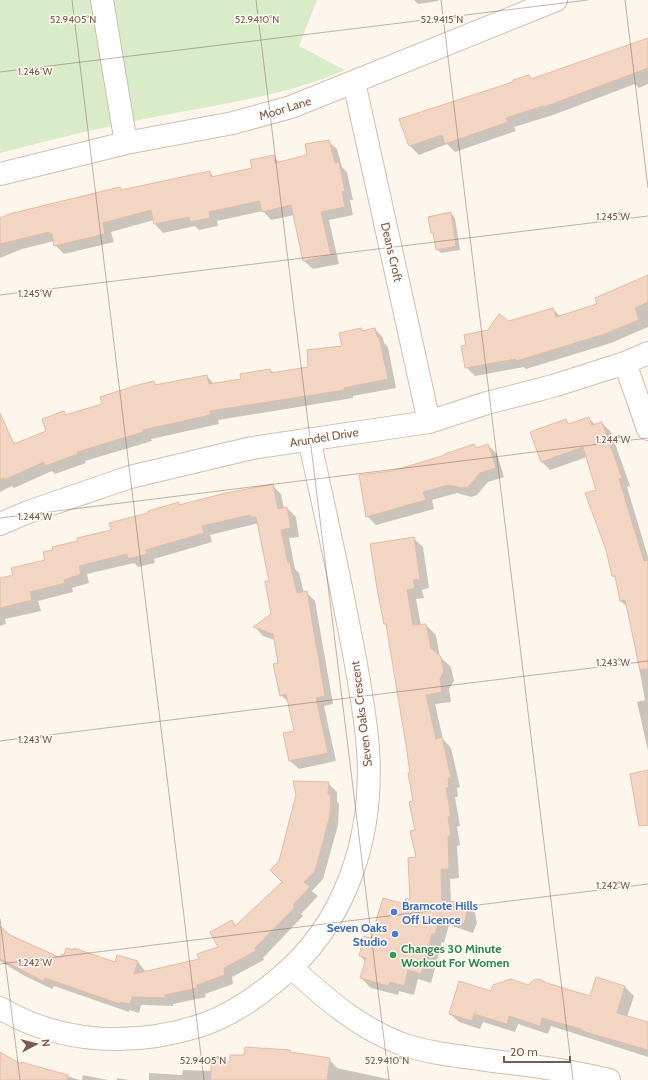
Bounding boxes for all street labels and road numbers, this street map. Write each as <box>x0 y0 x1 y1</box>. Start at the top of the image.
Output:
street label: Moor Lane <box>257 93 313 123</box>
street label: Deans Croft <box>378 221 406 283</box>
street label: Arundel Drive <box>289 424 359 450</box>
street label: Seven Oaks Crescent <box>347 660 375 768</box>

